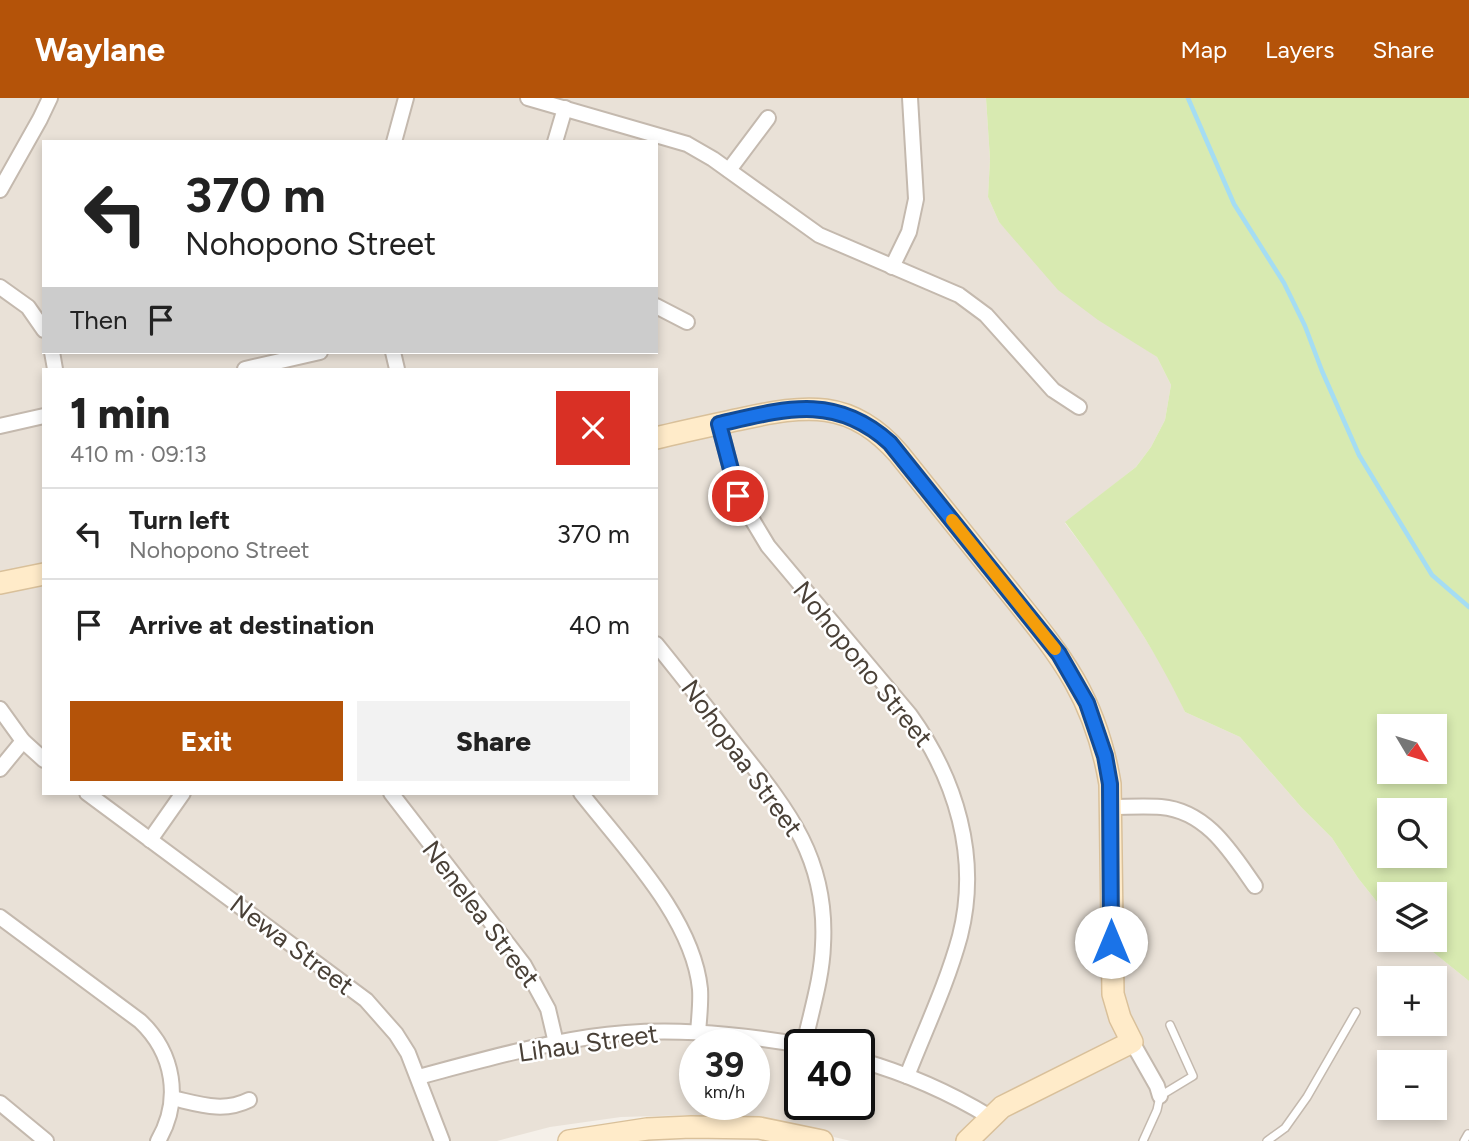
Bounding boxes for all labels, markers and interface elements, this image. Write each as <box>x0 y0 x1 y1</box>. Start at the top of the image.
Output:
text: Waylane <box>35 30 165 69</box>
text: Map <box>1180 35 1227 64</box>
text: Layers <box>1265 35 1334 64</box>
text: Share <box>1372 35 1434 64</box>
text: 370 m <box>185 165 326 224</box>
icon: left <box>70 168 161 259</box>
text: Nohopono Street <box>185 225 436 263</box>
icon: arrive <box>142 301 180 339</box>
text: Then <box>70 304 128 336</box>
text: 1 min <box>70 388 170 439</box>
button: close <box>556 391 630 465</box>
text: 410 m · 09:13 <box>70 440 207 468</box>
pin <box>708 466 768 526</box>
icon: arrive <box>719 477 757 515</box>
text: Turn left <box>129 504 230 536</box>
icon: left <box>70 515 108 553</box>
text: 370 m <box>557 518 630 550</box>
text: Nohopono Street <box>129 536 310 564</box>
street label: Nohopono Street <box>786 575 940 753</box>
icon: arrive <box>70 606 108 644</box>
text: Arrive at destination <box>129 609 374 641</box>
text: 40 m <box>569 609 630 641</box>
street label: Nohopaa Street <box>674 673 810 843</box>
button: Exit <box>70 701 343 781</box>
button: Share <box>357 701 630 781</box>
north arrow <box>1377 714 1447 784</box>
map controls <box>1377 714 1447 1120</box>
button: search <box>1377 798 1447 868</box>
street label: Nenelea Street <box>415 834 547 994</box>
button: layers <box>1377 882 1447 952</box>
street label: Newa Street <box>224 888 360 1002</box>
position arrow <box>1074 905 1148 979</box>
button: + <box>1377 966 1447 1036</box>
street label: Lihau Street <box>516 1017 660 1069</box>
speed limit sign: 40 <box>784 1029 875 1120</box>
text: 39 <box>705 1044 744 1086</box>
button: − <box>1377 1050 1447 1120</box>
text: km/h <box>704 1081 745 1103</box>

